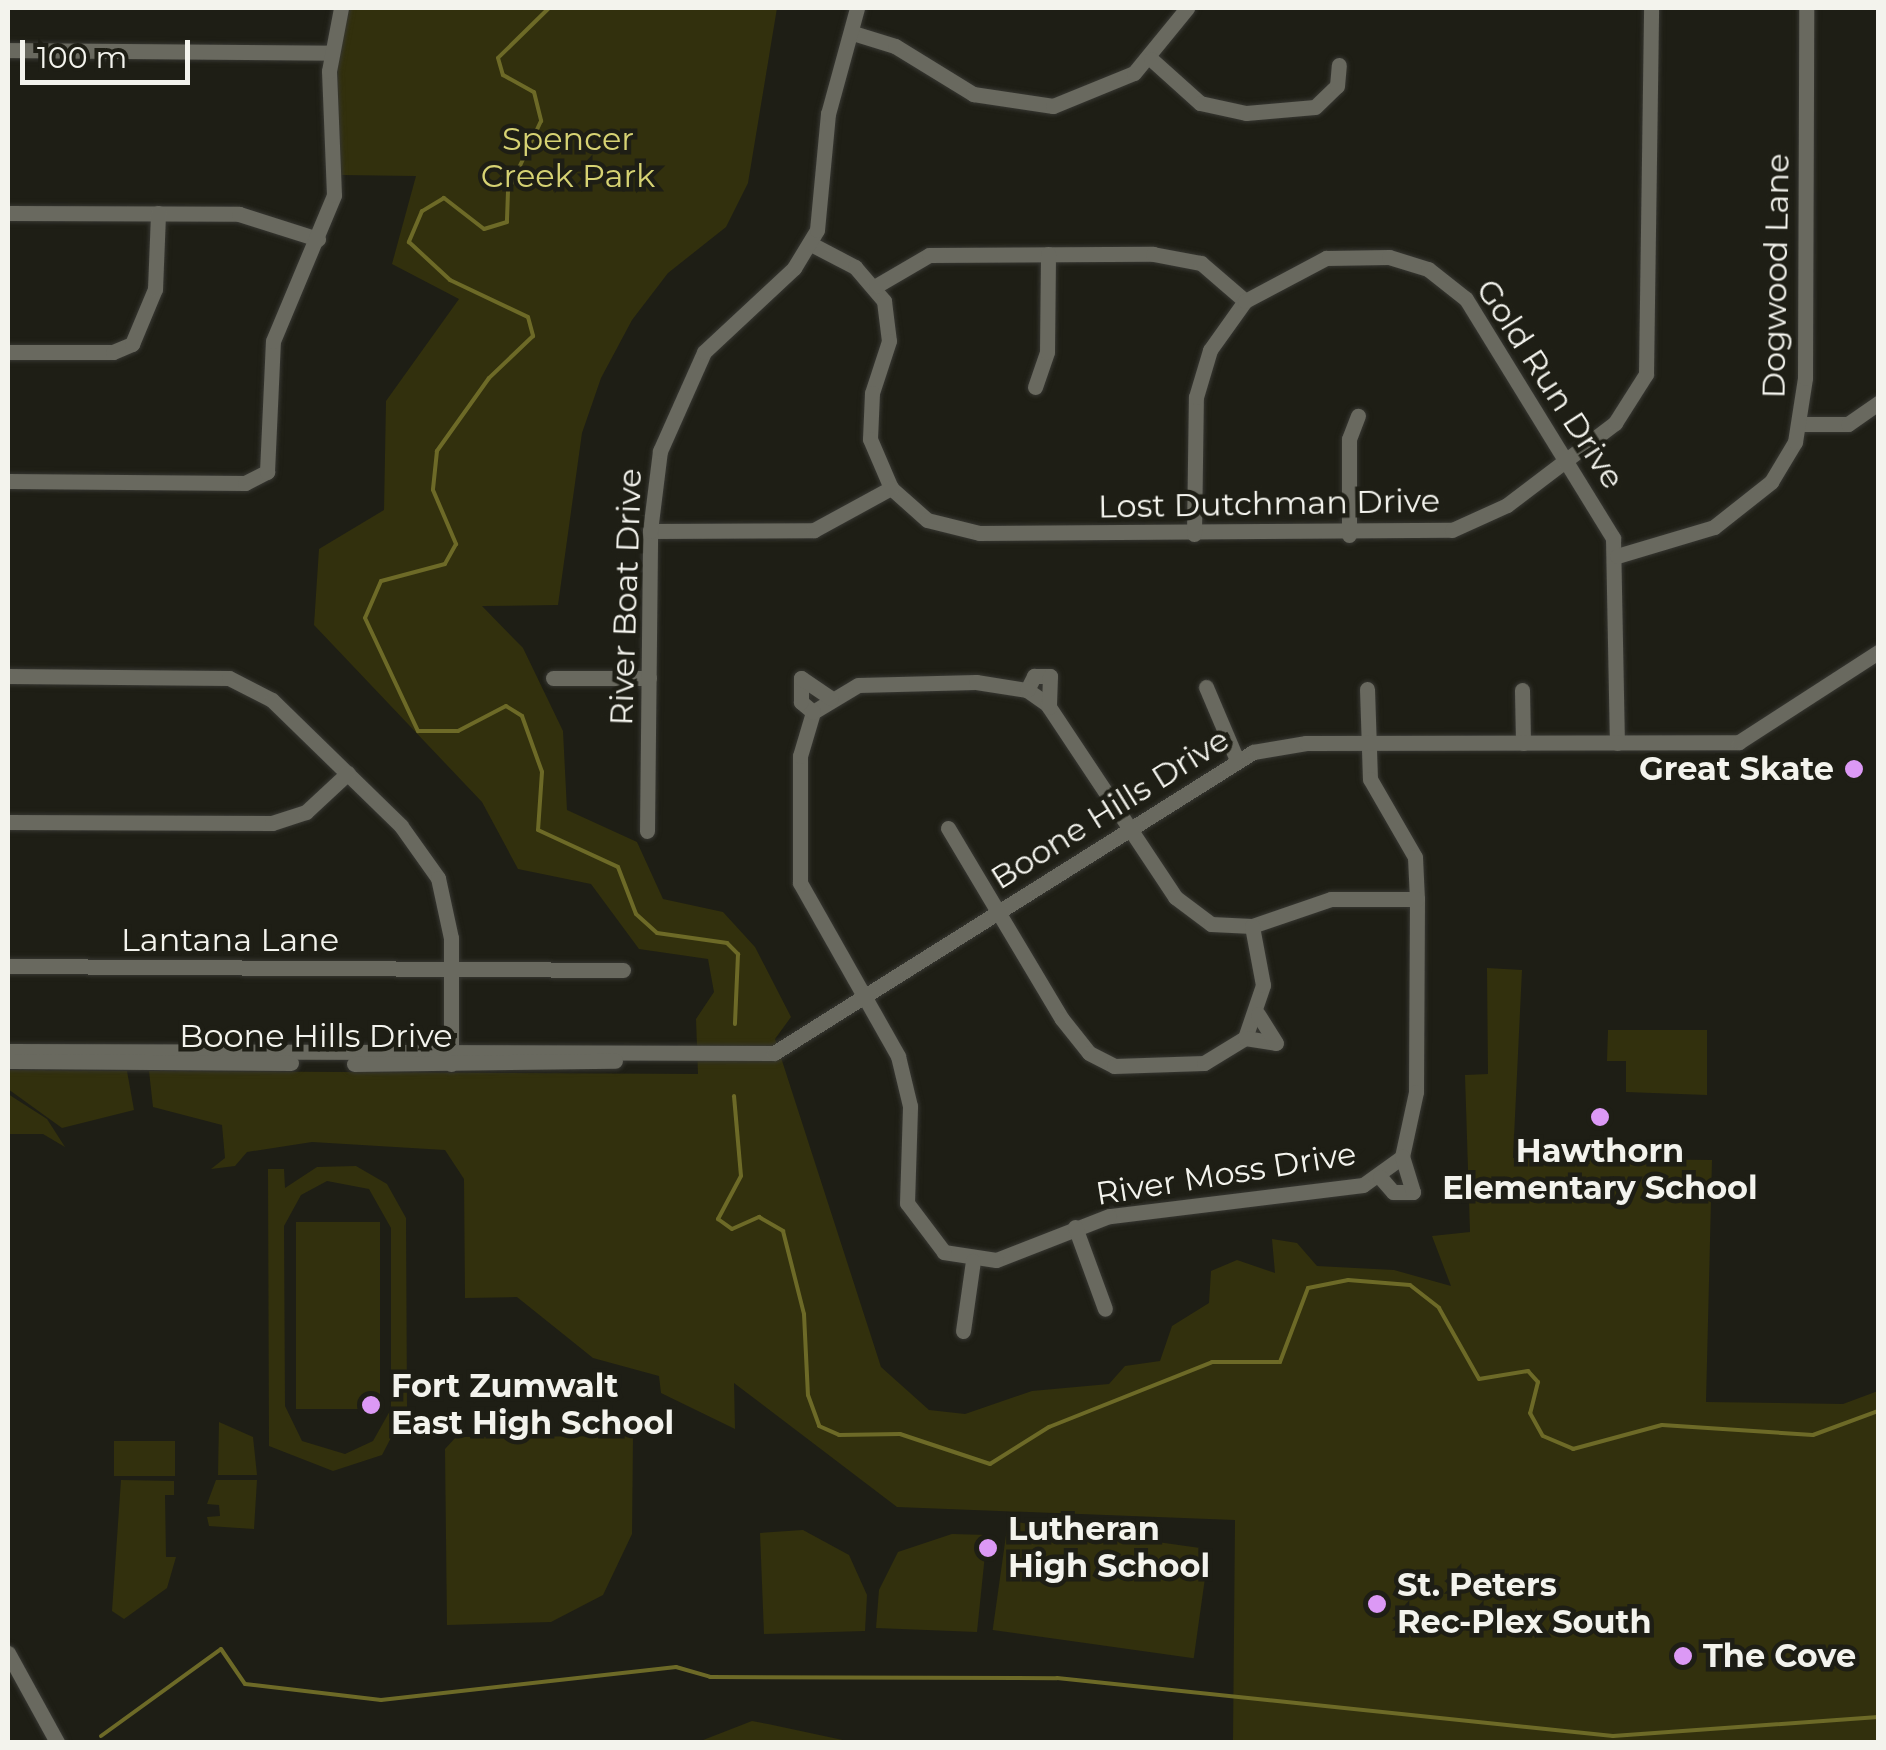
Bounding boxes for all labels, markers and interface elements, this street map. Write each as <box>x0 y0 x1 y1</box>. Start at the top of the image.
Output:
scale bar <box>25 20 195 82</box>
text: 100 m <box>37 39 127 76</box>
park label: Spencer Creek Park <box>481 121 655 196</box>
street label: Dogwood Lane <box>1755 153 1797 399</box>
street label: Gold Run Drive <box>1468 272 1632 496</box>
street label: River Boat Drive <box>602 468 650 726</box>
street label: Lost Dutchman Drive <box>1098 482 1440 526</box>
street label: Boone Hills Drive <box>984 720 1236 898</box>
place label: Great Skate <box>1639 750 1834 788</box>
marker: Great Skate <box>1843 758 1865 780</box>
street label: Lantana Lane <box>121 921 339 959</box>
street label: Boone Hills Drive <box>179 1017 453 1055</box>
marker: Hawthorn Elementary School <box>1589 1106 1611 1128</box>
place label: Hawthorn Elementary School <box>1442 1133 1758 1208</box>
street label: River Moss Drive <box>1093 1134 1359 1214</box>
place label: Fort Zumwalt East High School <box>391 1368 674 1443</box>
marker: Fort Zumwalt East High School <box>360 1394 382 1416</box>
place label: Lutheran High School <box>1008 1511 1210 1586</box>
marker: Lutheran High School <box>977 1537 999 1559</box>
place label: St. Peters Rec-Plex South <box>1397 1567 1652 1642</box>
marker: St. Peters Rec-Plex South <box>1366 1593 1388 1615</box>
place label: The Cove <box>1703 1637 1856 1675</box>
marker: The Cove <box>1672 1645 1694 1667</box>

